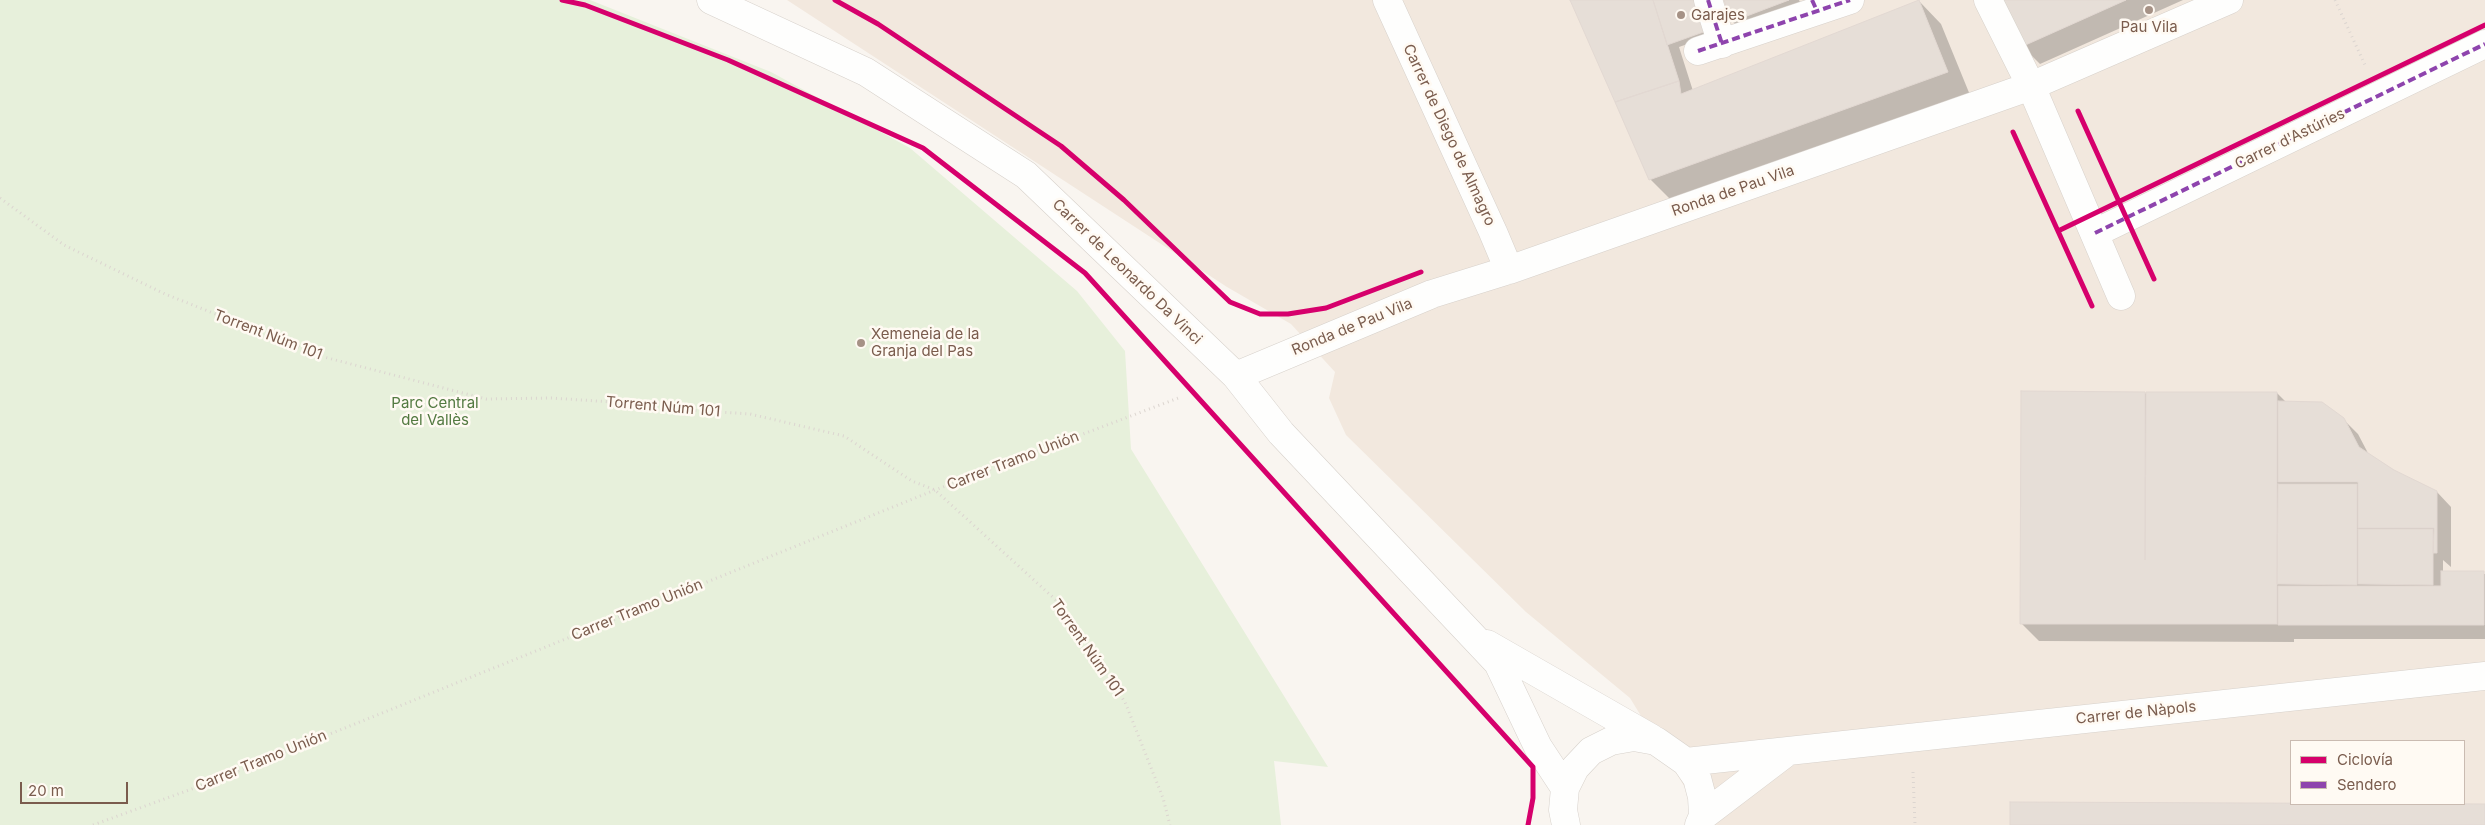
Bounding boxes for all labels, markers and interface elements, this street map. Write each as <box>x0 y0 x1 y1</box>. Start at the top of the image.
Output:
marker: Pau Vila <box>2143 4 2155 16</box>
place label: Garajes <box>1691 6 1745 24</box>
marker: Garajes <box>1675 9 1687 21</box>
place label: Pau Vila <box>2120 18 2178 36</box>
street label: Carrer de Diego de Almagro <box>1399 41 1499 229</box>
street label: Carrer d'Astúries <box>2232 105 2348 173</box>
street label: Ronda de Pau Vila <box>1669 162 1797 220</box>
street label: Carrer de Leonardo Da Vinci <box>1048 196 1206 348</box>
street label: Ronda de Pau Vila <box>1289 295 1415 359</box>
street label: Torrent Núm 101 <box>211 306 325 364</box>
place label: Xemeneia de la Granja del Pas <box>871 325 980 360</box>
marker: Xemeneia de la Granja del Pas <box>855 337 867 349</box>
street label: Torrent Núm 101 <box>605 393 721 421</box>
park label: Parc Central del Vallès <box>391 394 479 429</box>
street label: Carrer Tramo Unión <box>944 428 1082 494</box>
street label: Carrer Tramo Unión <box>569 575 705 645</box>
street label: Torrent Núm 101 <box>1047 596 1127 700</box>
street label: Carrer de Nàpols <box>2075 698 2197 728</box>
street label: Carrer Tramo Unión <box>193 726 329 796</box>
legend <box>2290 740 2465 805</box>
text: Ciclovía <box>2337 750 2393 769</box>
scale bar <box>22 772 130 804</box>
text: Sendero <box>2337 775 2397 794</box>
text: 20 m <box>28 781 64 800</box>

